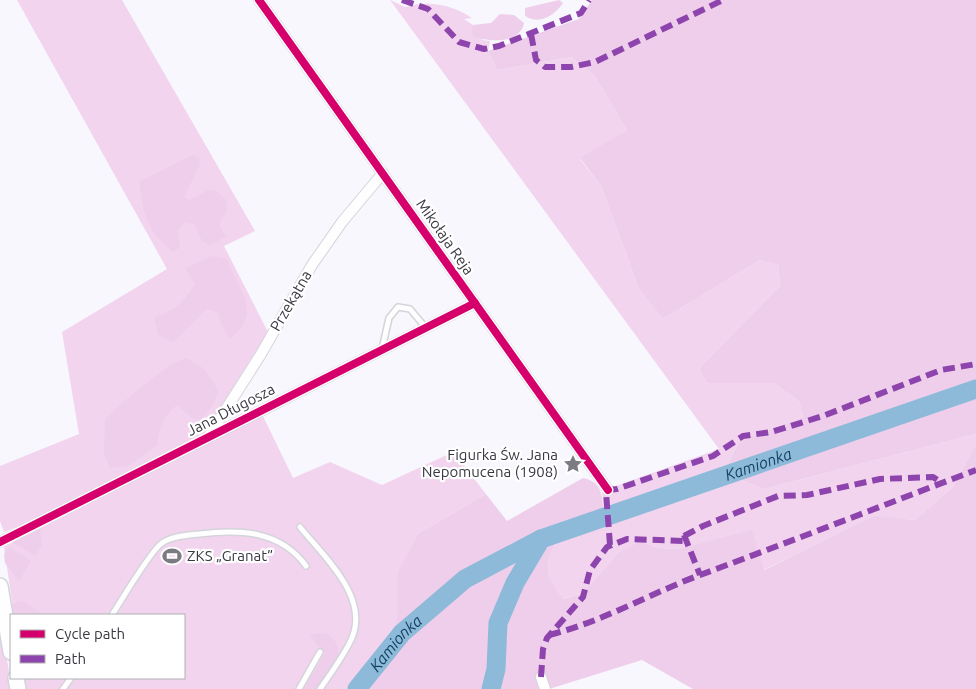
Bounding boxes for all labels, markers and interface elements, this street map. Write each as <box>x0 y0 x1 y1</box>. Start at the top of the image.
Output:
street label: Mikołaja Reja <box>413 196 478 278</box>
street label: Przekątna <box>266 267 315 334</box>
street label: Jana Długosza <box>184 380 278 439</box>
water label: Kamionka <box>722 444 794 484</box>
place label: Figurka Św. Jana Nepomucena (1908) <box>422 446 558 480</box>
place icon: Figurka Św. Jana Nepomucena (1908) <box>562 453 584 475</box>
sports icon: ZKS „Granat” <box>161 545 183 567</box>
place label: ZKS „Granat” <box>187 547 273 564</box>
water label: Kamionka <box>366 611 425 675</box>
legend <box>10 614 185 679</box>
text: Cycle path <box>55 625 125 642</box>
text: Path <box>55 650 86 667</box>

